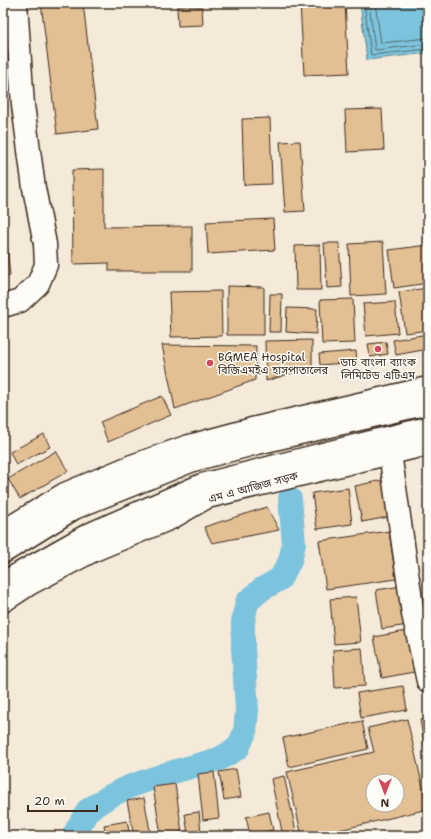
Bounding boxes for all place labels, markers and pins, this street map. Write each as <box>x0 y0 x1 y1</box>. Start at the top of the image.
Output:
marker: ডাচ বাংলা ব্যাংক লিমিটেড এটিএম <box>373 344 383 354</box>
place label: BGMEA Hospital বিজিএমইএ হাসপাতালের <box>217 350 328 378</box>
place label: ডাচ বাংলা ব্যাংক লিমিটেড এটিএম <box>339 355 416 383</box>
marker: BGMEA Hospital বিজিএমইএ হাসপাতালের <box>205 358 215 368</box>

